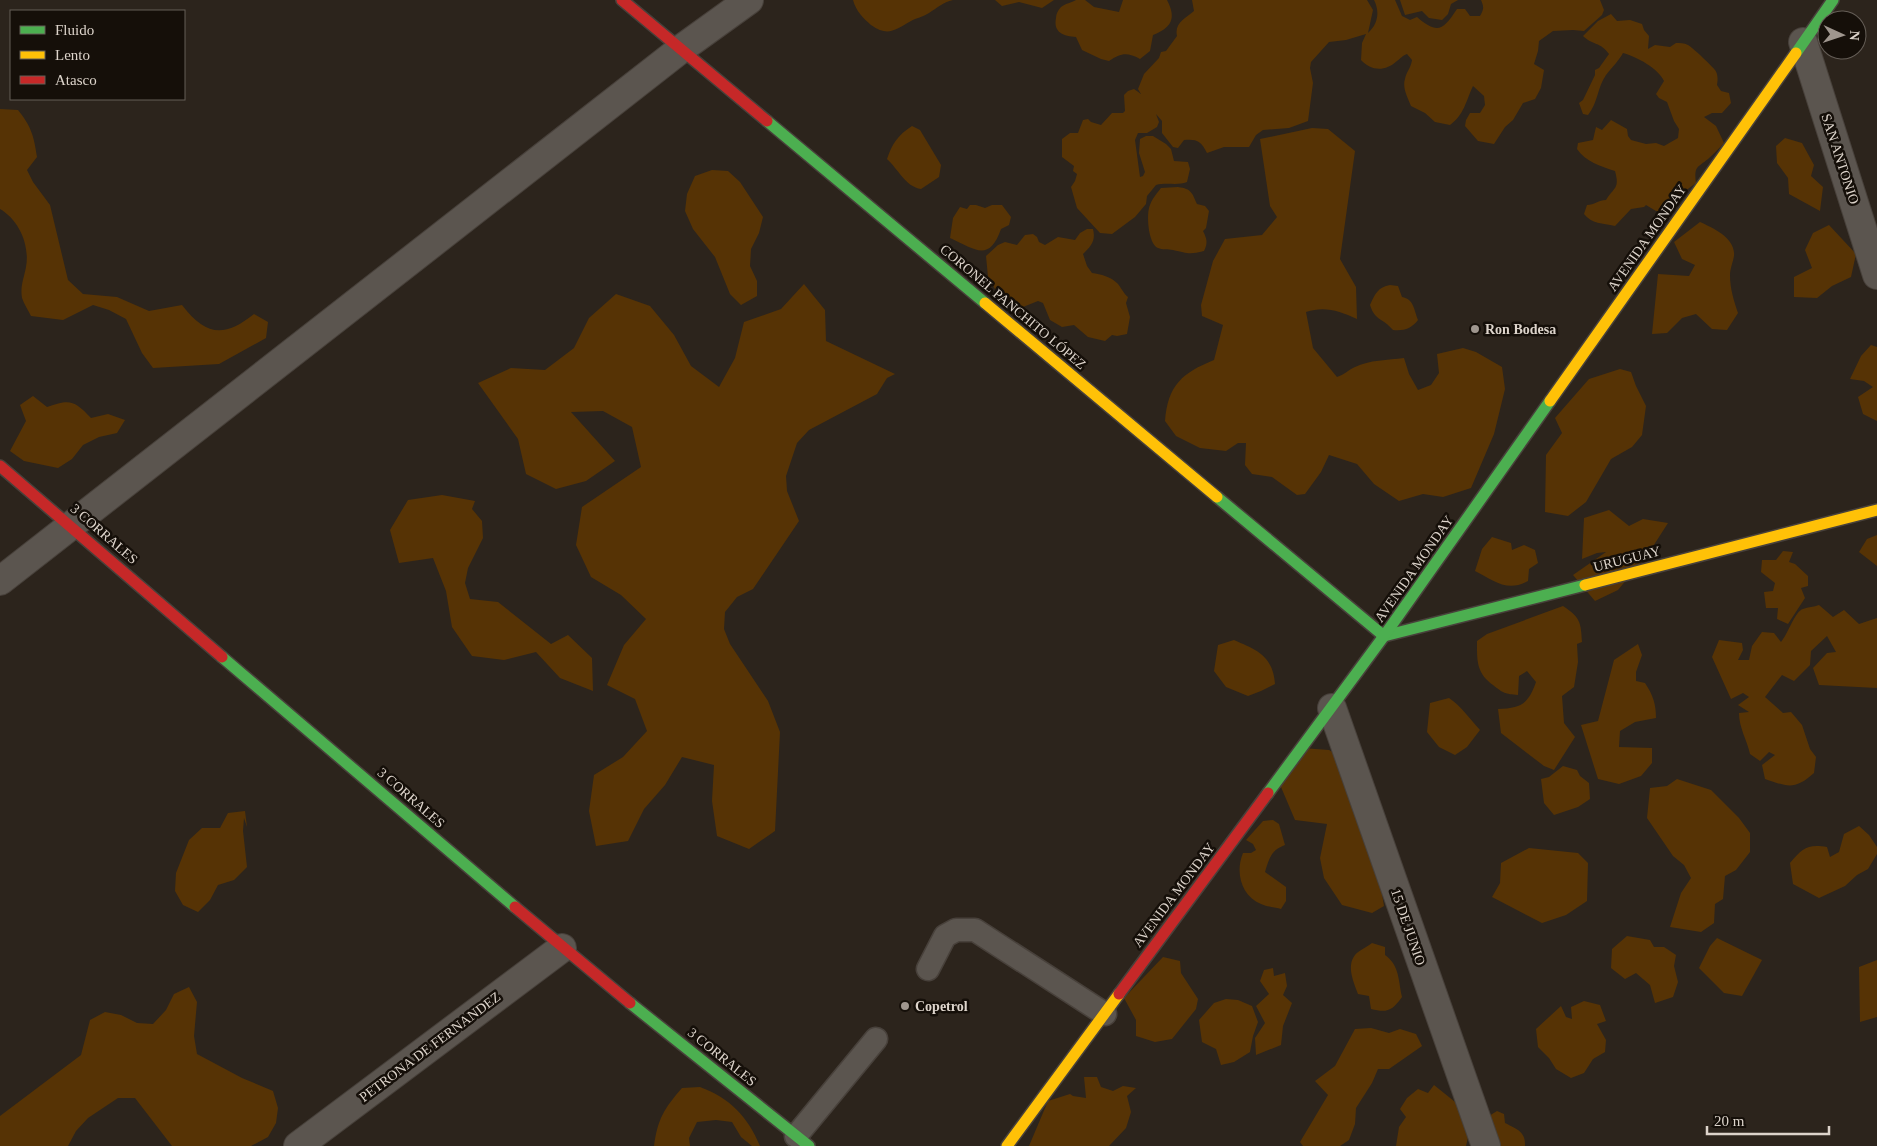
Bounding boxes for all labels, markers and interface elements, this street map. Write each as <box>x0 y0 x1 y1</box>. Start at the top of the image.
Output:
legend <box>10 10 185 100</box>
north arrow <box>1817 10 1867 60</box>
text: Fluido <box>55 22 94 38</box>
text: N <box>1847 30 1862 41</box>
text: Lento <box>55 47 90 63</box>
text: Atasco <box>55 72 97 88</box>
street label: SAN ANTONIO <box>1818 112 1862 206</box>
street label: AVENIDA MONDAY <box>1605 182 1689 294</box>
street label: CORONEL PANCHITO LÓPEZ <box>937 241 1089 372</box>
place label: Ron Bodesa <box>1485 322 1556 337</box>
marker: Ron Bodesa <box>1469 323 1481 335</box>
street label: 3 CORRALES <box>68 501 140 567</box>
street label: AVENIDA MONDAY <box>1372 513 1456 625</box>
street label: URUGUAY <box>1592 543 1662 575</box>
street label: 3 CORRALES <box>375 765 447 831</box>
street label: AVENIDA MONDAY <box>1130 840 1218 950</box>
street label: 15 DE JUNIO <box>1388 887 1428 967</box>
street label: PETRONA DE FERNANDEZ <box>357 989 503 1105</box>
place label: Copetrol <box>915 999 968 1014</box>
marker: Copetrol <box>899 1000 911 1012</box>
street label: 3 CORRALES <box>685 1025 759 1089</box>
scale bar <box>1707 1104 1830 1136</box>
text: 20 m <box>1714 1113 1745 1129</box>

